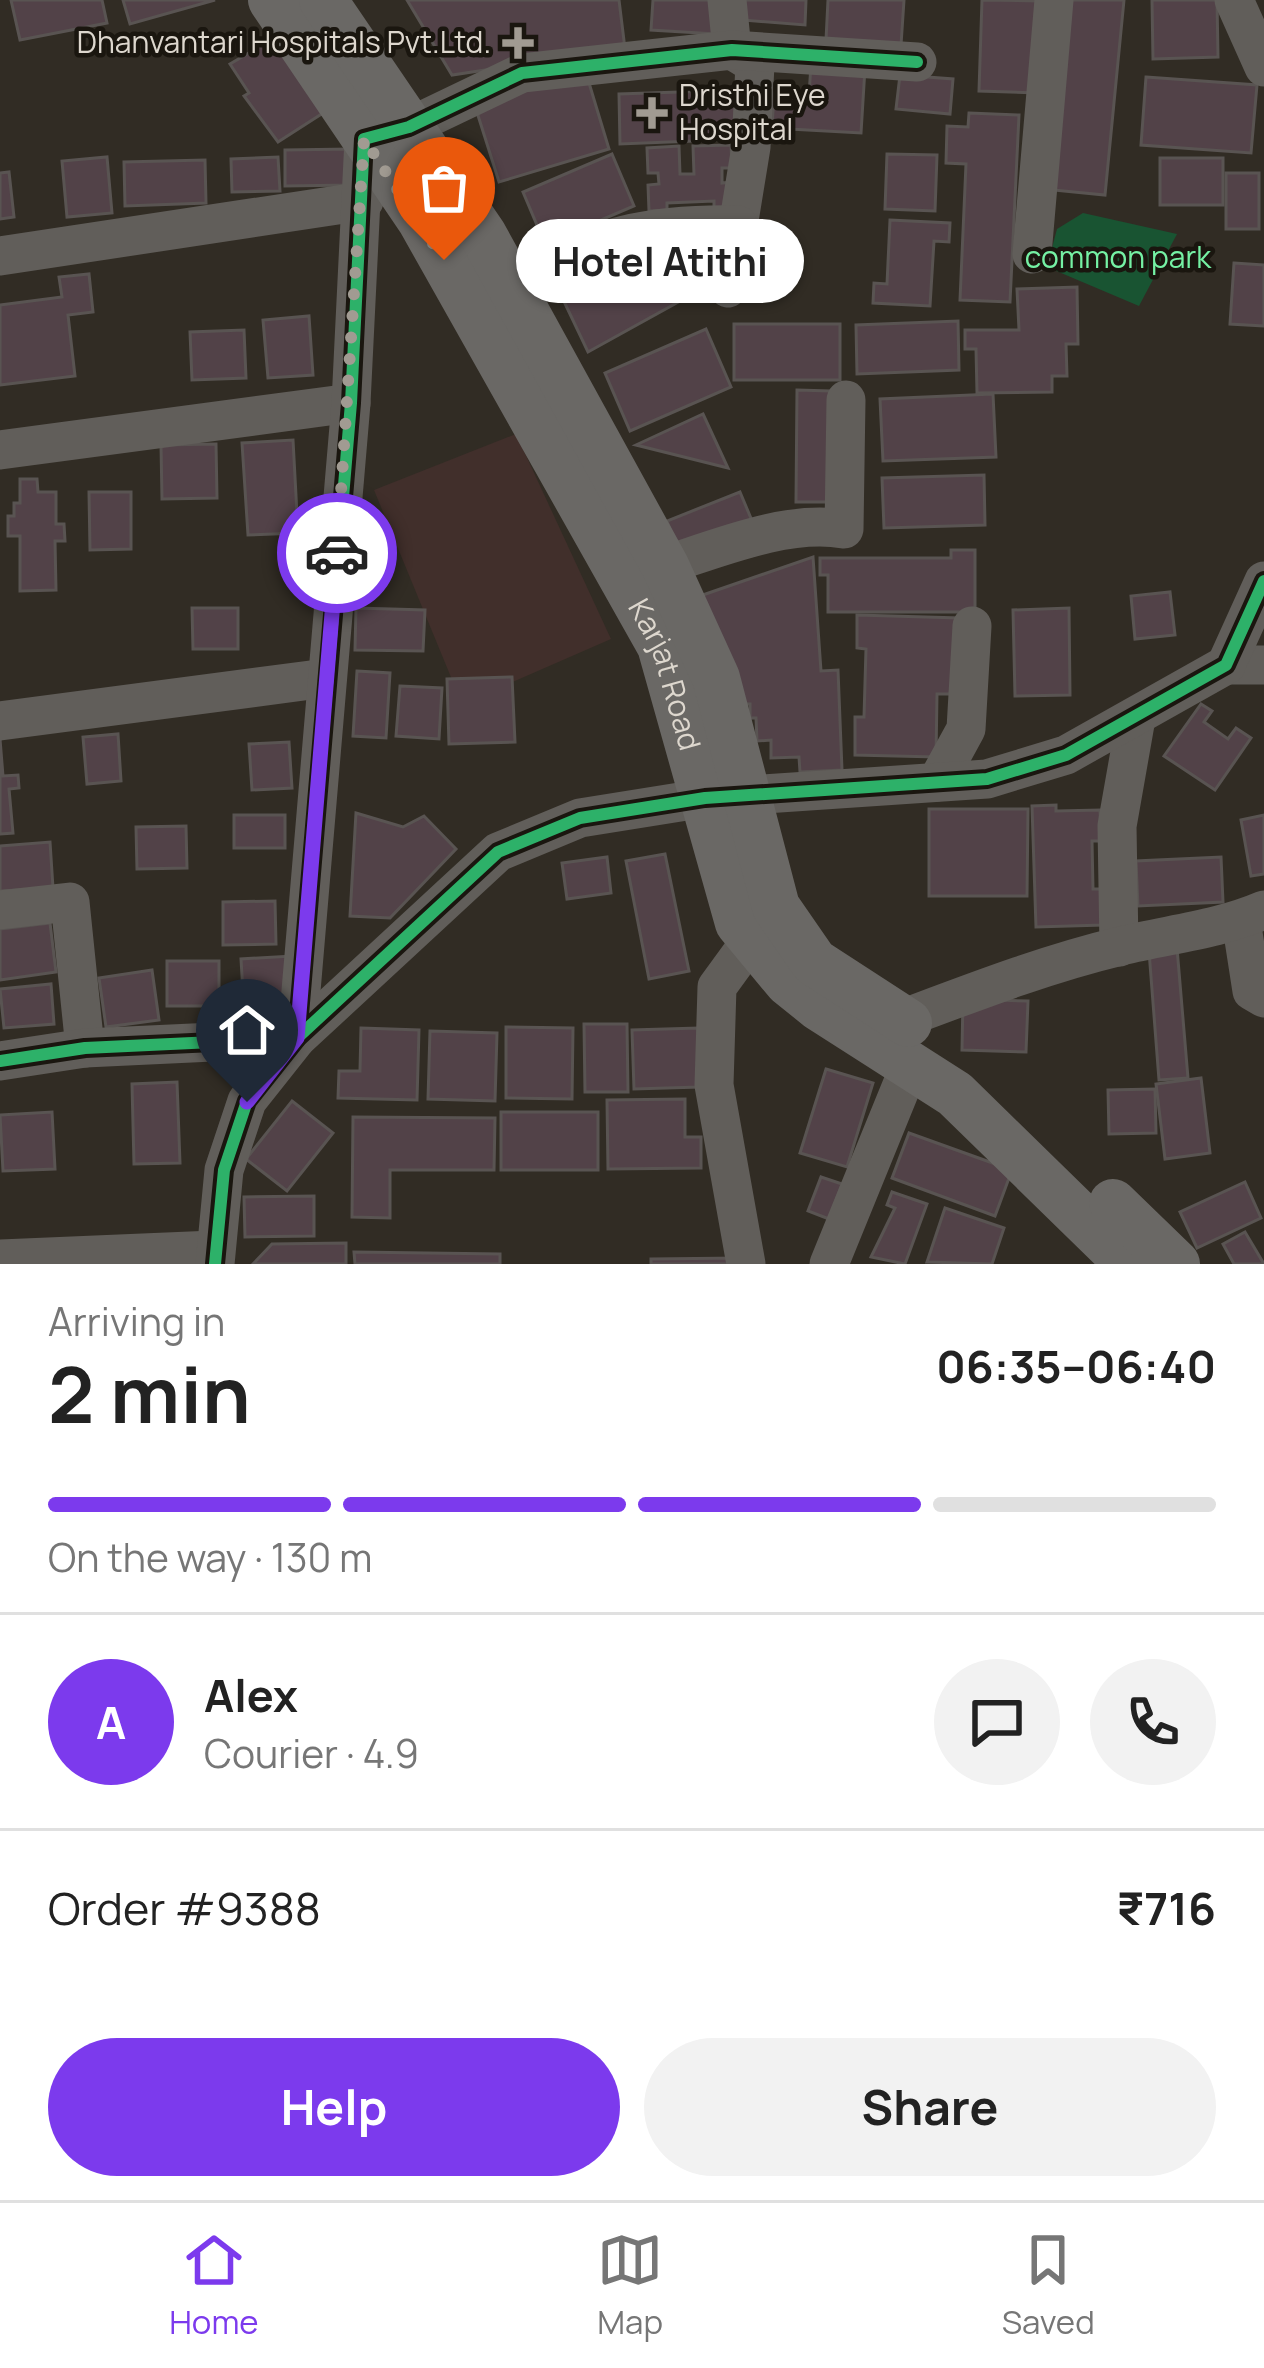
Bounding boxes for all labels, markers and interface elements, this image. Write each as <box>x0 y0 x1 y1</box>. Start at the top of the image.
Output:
place label: Dhanvantari Hospitals Pvt.Ltd. <box>77 21 491 62</box>
marker: Dhanvantari Hospitals Pvt.Ltd. <box>502 27 534 59</box>
place label: Dristhi Eye Hospital <box>679 74 825 149</box>
marker: Dristhi Eye Hospital <box>636 97 668 129</box>
pin <box>393 137 495 260</box>
icon: bag <box>411 155 477 221</box>
callout: Hotel Atithi <box>516 218 804 302</box>
text: Hotel Atithi <box>552 234 768 288</box>
park label: common park <box>1025 236 1212 277</box>
courier <box>277 493 397 613</box>
icon: car <box>304 520 370 586</box>
street label: Karjat Road <box>619 591 711 755</box>
pin <box>196 979 298 1102</box>
icon: home <box>214 997 280 1063</box>
text: Arriving in <box>48 1294 225 1348</box>
text: 06:35–06:40 <box>936 1335 1216 1397</box>
text: 2 min <box>48 1340 251 1446</box>
text: On the way · 130 m <box>48 1530 372 1584</box>
button: chat <box>934 1659 1060 1785</box>
button: phone <box>1090 1659 1216 1785</box>
text: Alex <box>204 1664 298 1726</box>
text: A <box>96 1691 126 1753</box>
text: Courier · 4.9 <box>204 1726 419 1780</box>
text: Order #9388 <box>48 1877 321 1939</box>
text: ₹716 <box>1117 1877 1216 1939</box>
button: Help <box>48 2038 620 2176</box>
button: Share <box>644 2038 1216 2176</box>
tab: Home <box>169 2227 259 2344</box>
tab: Map <box>597 2227 663 2344</box>
tab: Saved <box>1002 2227 1095 2344</box>

